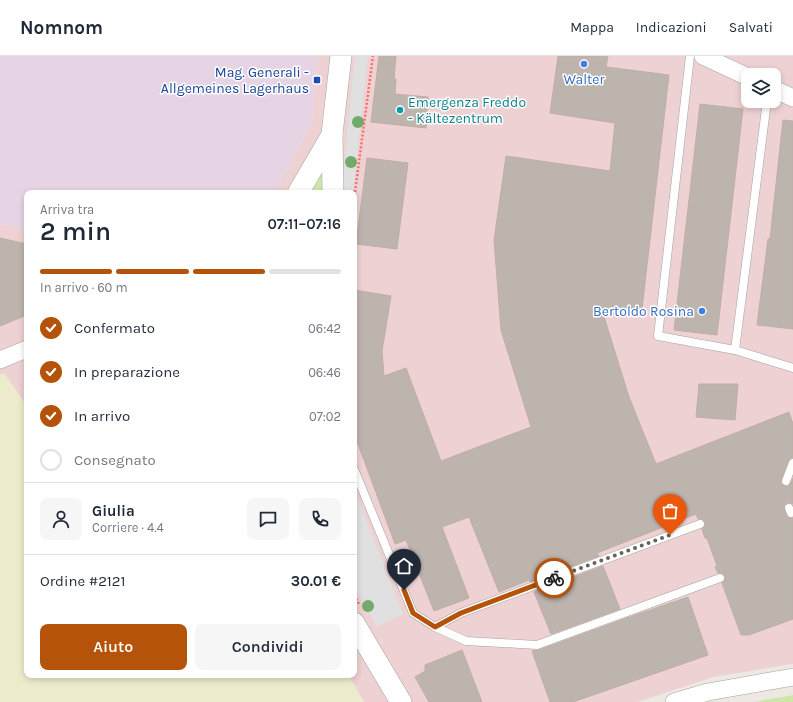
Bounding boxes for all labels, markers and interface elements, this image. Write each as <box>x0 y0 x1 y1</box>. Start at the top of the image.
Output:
text: Nomnom <box>20 17 103 39</box>
text: Mappa <box>570 19 614 36</box>
text: Indicazioni <box>636 19 707 36</box>
text: Salvati <box>729 19 773 36</box>
marker: Walter <box>579 59 589 69</box>
place label: Mag. Generali - Allgemeines Lagerhaus <box>161 64 309 97</box>
map controls <box>741 68 781 108</box>
button: layers <box>741 68 781 108</box>
place label: Walter <box>563 71 606 88</box>
marker: Mag. Generali - Allgemeines Lagerhaus <box>312 75 322 85</box>
place label: Emergenza Freddo - Kältezentrum <box>408 94 526 127</box>
marker: Emergenza Freddo - Kältezentrum <box>395 105 405 115</box>
text: Arriva tra <box>40 202 94 217</box>
text: 07:11–07:16 <box>268 215 341 233</box>
text: 2 min <box>40 216 111 247</box>
text: In arrivo · 60 m <box>40 280 128 295</box>
place label: Bertoldo Rosina <box>593 303 694 320</box>
marker: Bertoldo Rosina <box>697 306 707 316</box>
icon: check <box>40 317 62 339</box>
text: Confermato <box>74 319 155 337</box>
text: 06:42 <box>308 321 341 336</box>
icon: check <box>40 361 62 383</box>
text: In preparazione <box>74 363 180 381</box>
text: 06:46 <box>308 365 341 380</box>
icon: check <box>40 405 62 427</box>
text: In arrivo <box>74 407 130 425</box>
text: 07:02 <box>309 409 341 424</box>
text: Consegnato <box>74 451 156 469</box>
pin <box>653 494 687 535</box>
button: person <box>40 498 82 540</box>
button: chat <box>247 498 289 540</box>
button: phone <box>299 498 341 540</box>
icon: bag <box>659 500 681 522</box>
text: Giulia <box>92 502 135 520</box>
text: Corriere · 4.4 <box>92 520 164 535</box>
pin <box>387 549 421 590</box>
icon: home <box>393 555 415 577</box>
courier <box>534 558 574 598</box>
icon: bike <box>543 567 565 589</box>
text: Ordine #2121 <box>40 572 125 590</box>
text: 30.01 € <box>291 572 341 590</box>
button: Aiuto <box>40 624 187 670</box>
button: Condividi <box>195 624 341 670</box>

